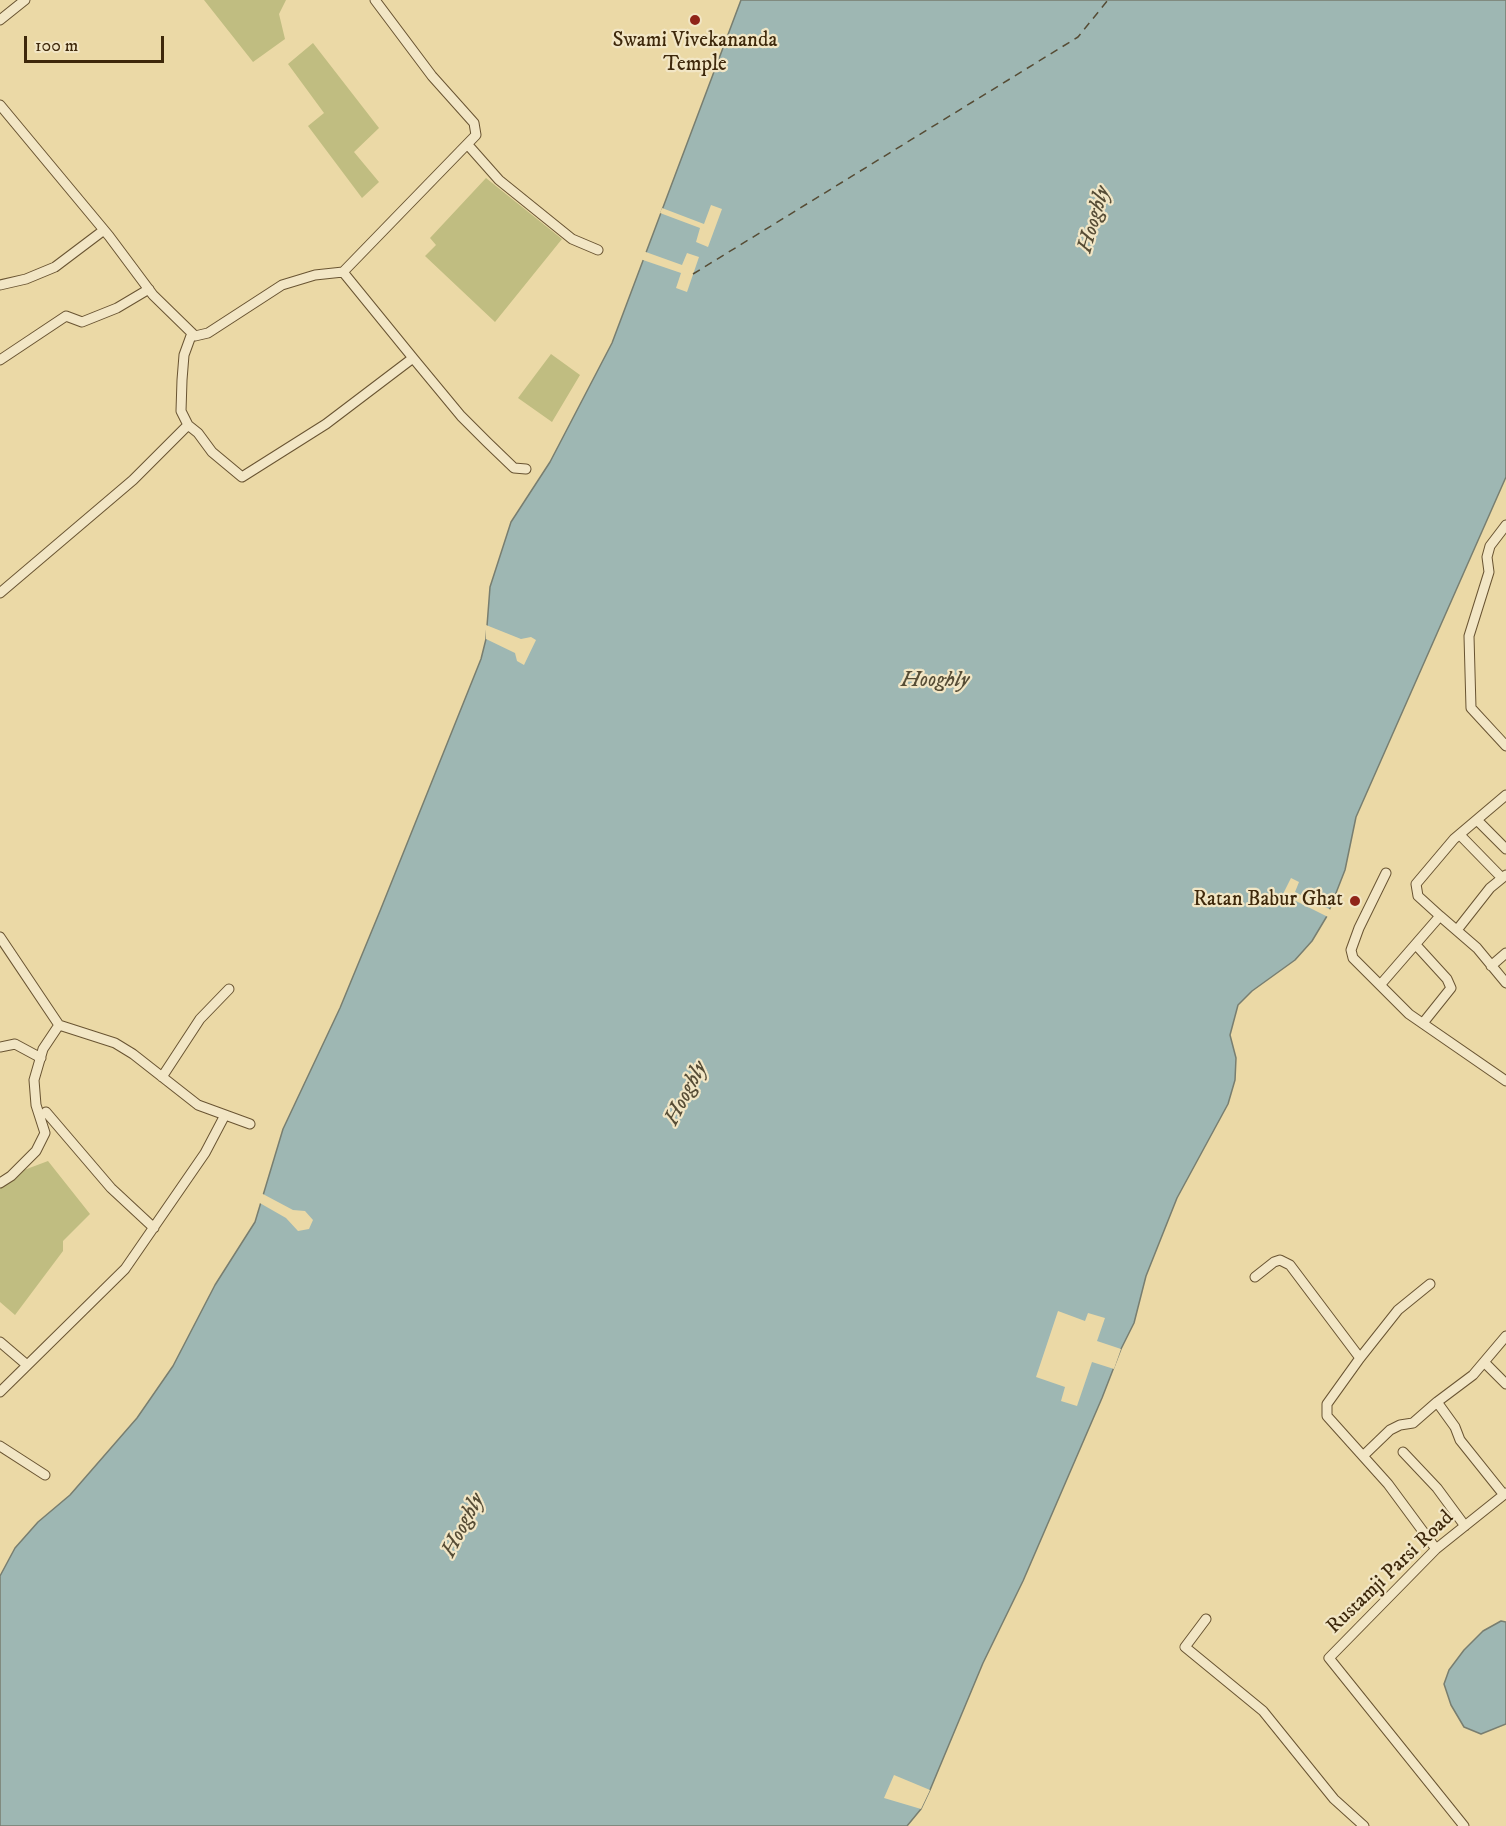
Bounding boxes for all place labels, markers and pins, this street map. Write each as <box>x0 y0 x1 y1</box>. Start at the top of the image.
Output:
marker: Swami Vivekananda Temple <box>688 13 702 27</box>
place label: Swami Vivekananda Temple <box>613 29 777 79</box>
place label: Ratan Babur Ghat <box>1193 888 1343 914</box>
marker: Ratan Babur Ghat <box>1348 894 1362 908</box>

